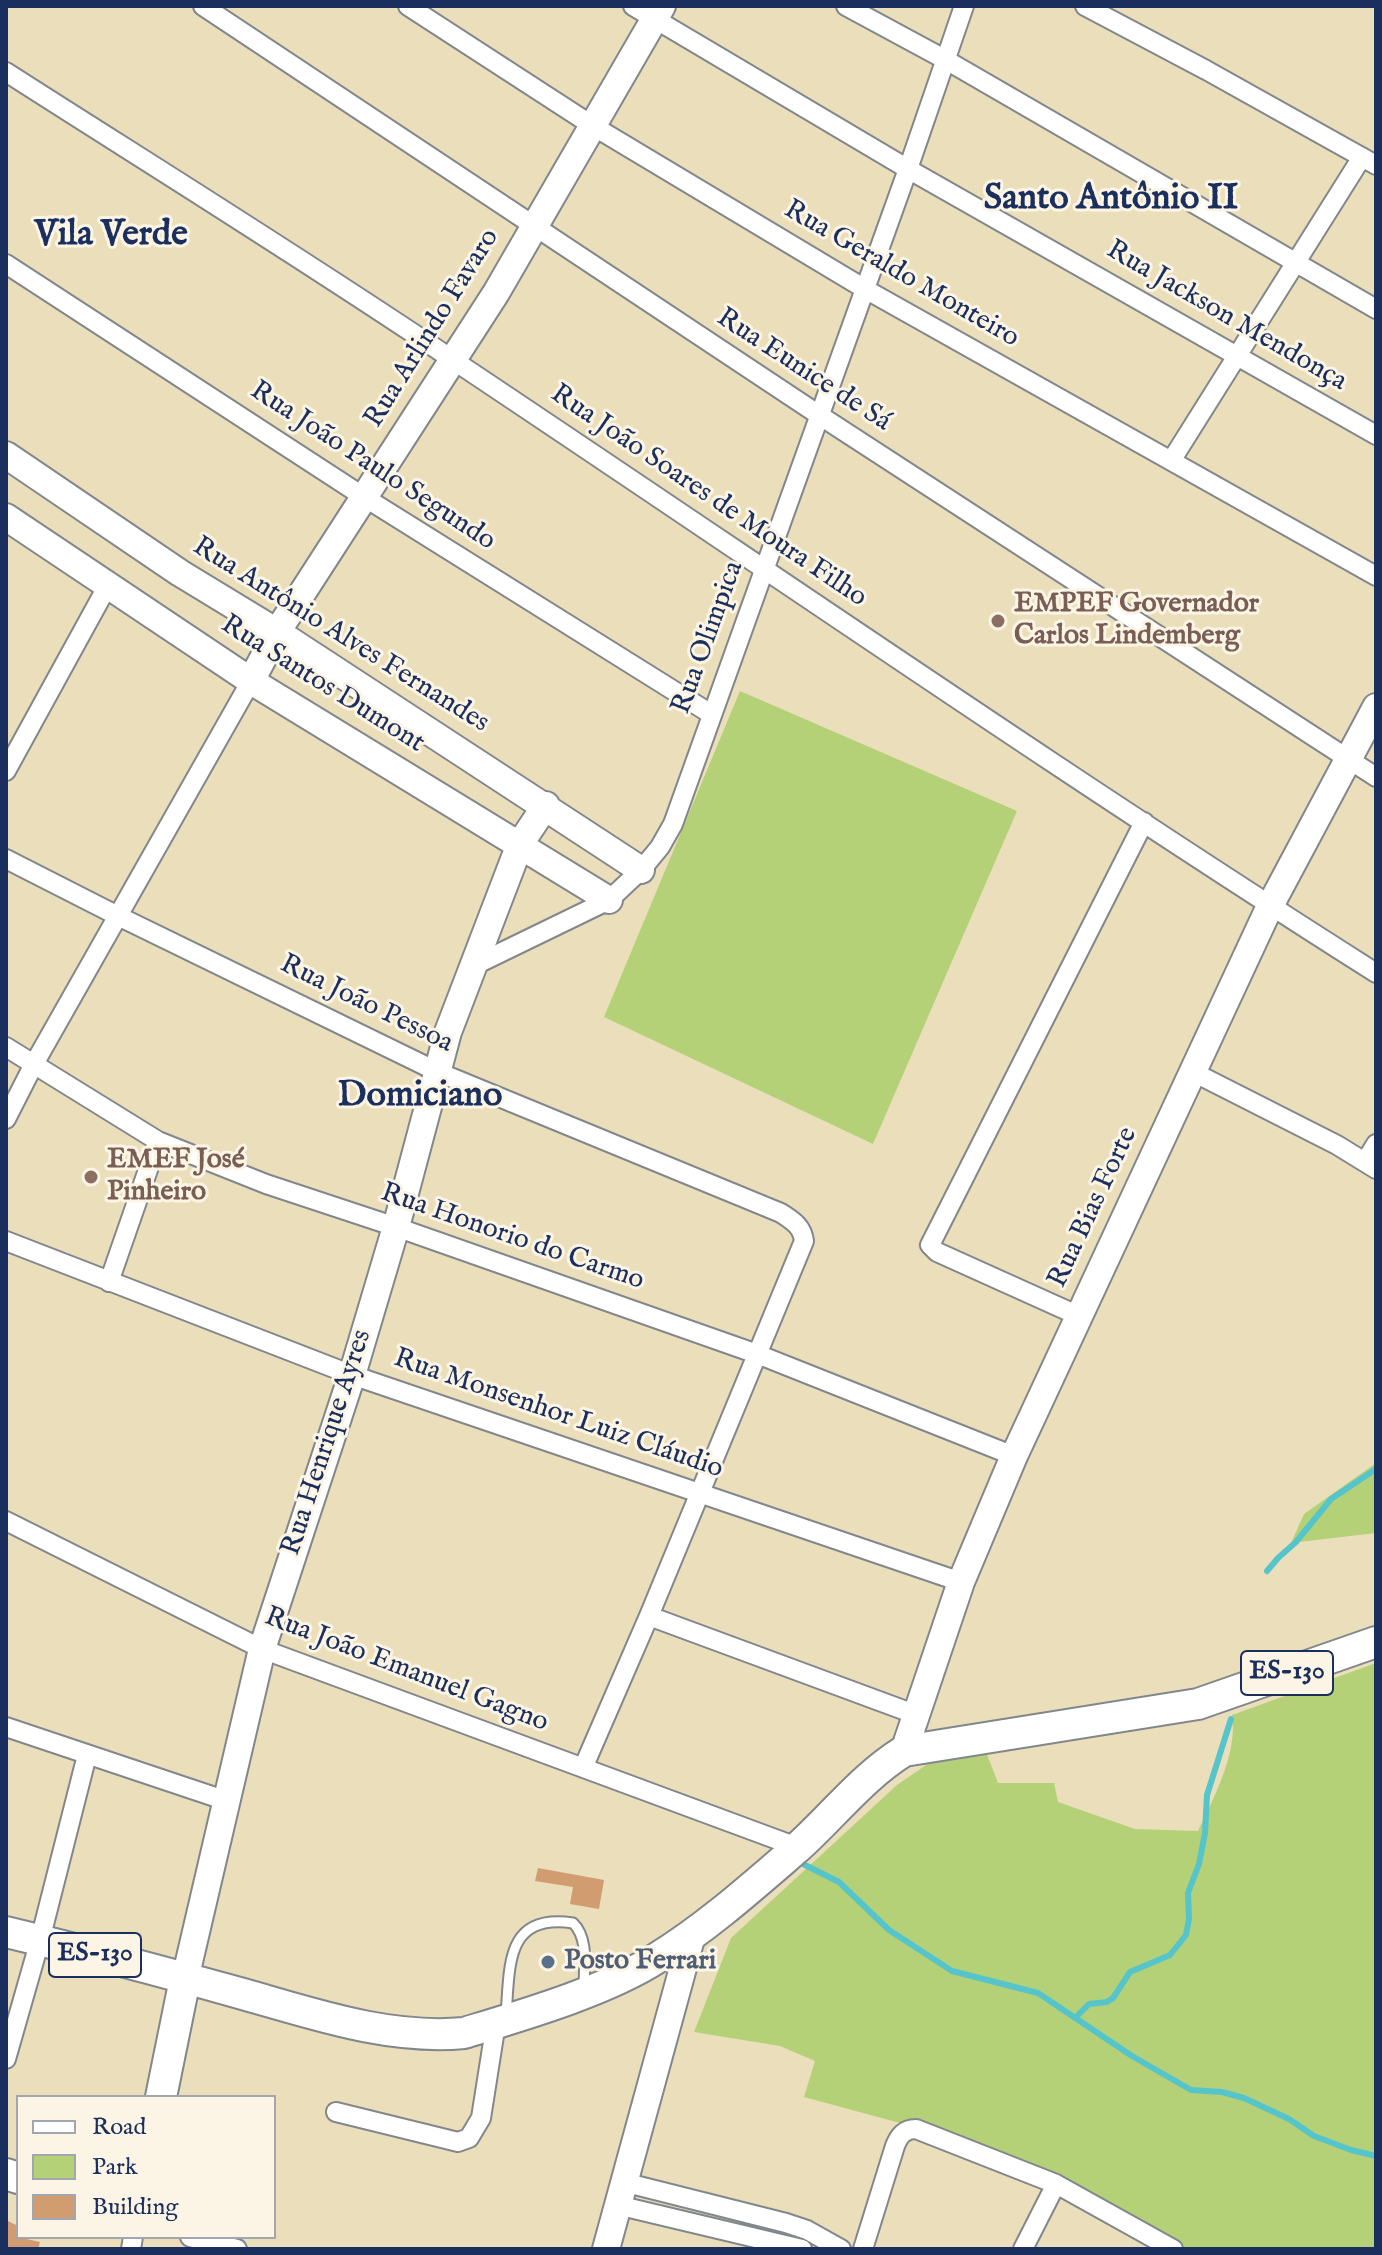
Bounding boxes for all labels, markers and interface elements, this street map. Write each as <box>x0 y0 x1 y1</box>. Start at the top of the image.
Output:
district label: Santo Antônio II <box>984 179 1238 223</box>
street label: Rua Geraldo Monteiro <box>777 194 1025 356</box>
district label: Vila Verde <box>34 215 188 259</box>
street label: Rua Arlindo Favaro <box>358 223 508 435</box>
street label: Rua Jackson Mendonça <box>1100 234 1352 400</box>
street label: Rua Eunice de Sá <box>709 302 897 440</box>
street label: Rua João Paulo Segundo <box>243 375 501 559</box>
street label: Rua João Soares de Moura Filho <box>543 378 873 616</box>
street label: Rua Antônio Alves Fernandes <box>186 531 494 741</box>
street label: Rua Olimpica <box>666 557 752 719</box>
place label: EMPEF Governador Carlos Lindemberg <box>1014 588 1259 654</box>
street label: Rua Santos Dumont <box>214 609 430 761</box>
marker: EMPEF Governador Carlos Lindemberg <box>989 612 1007 630</box>
street label: Rua João Pessoa <box>274 949 458 1061</box>
district label: Domiciano <box>338 1076 502 1120</box>
street label: Rua Bias Forte <box>1042 1122 1146 1294</box>
place label: EMEF José Pinheiro <box>107 1144 244 1210</box>
marker: EMEF José Pinheiro <box>82 1168 100 1186</box>
street label: Rua Honorio do Carmo <box>376 1177 648 1299</box>
street label: Rua Henrique Ayres <box>276 1326 380 1560</box>
street label: Rua Monsenhor Luiz Cláudio <box>389 1343 727 1487</box>
street label: Rua João Emanuel Gagno <box>259 1601 553 1741</box>
road number: ES-130 <box>1241 1651 1333 1695</box>
road number: ES-130 <box>49 1933 141 1977</box>
place label: Posto Ferrari <box>564 1945 716 1979</box>
marker: Posto Ferrari <box>539 1953 557 1971</box>
legend <box>16 2095 276 2239</box>
text: Road <box>92 2112 146 2143</box>
text: Park <box>92 2152 138 2183</box>
text: Building <box>92 2192 178 2223</box>

